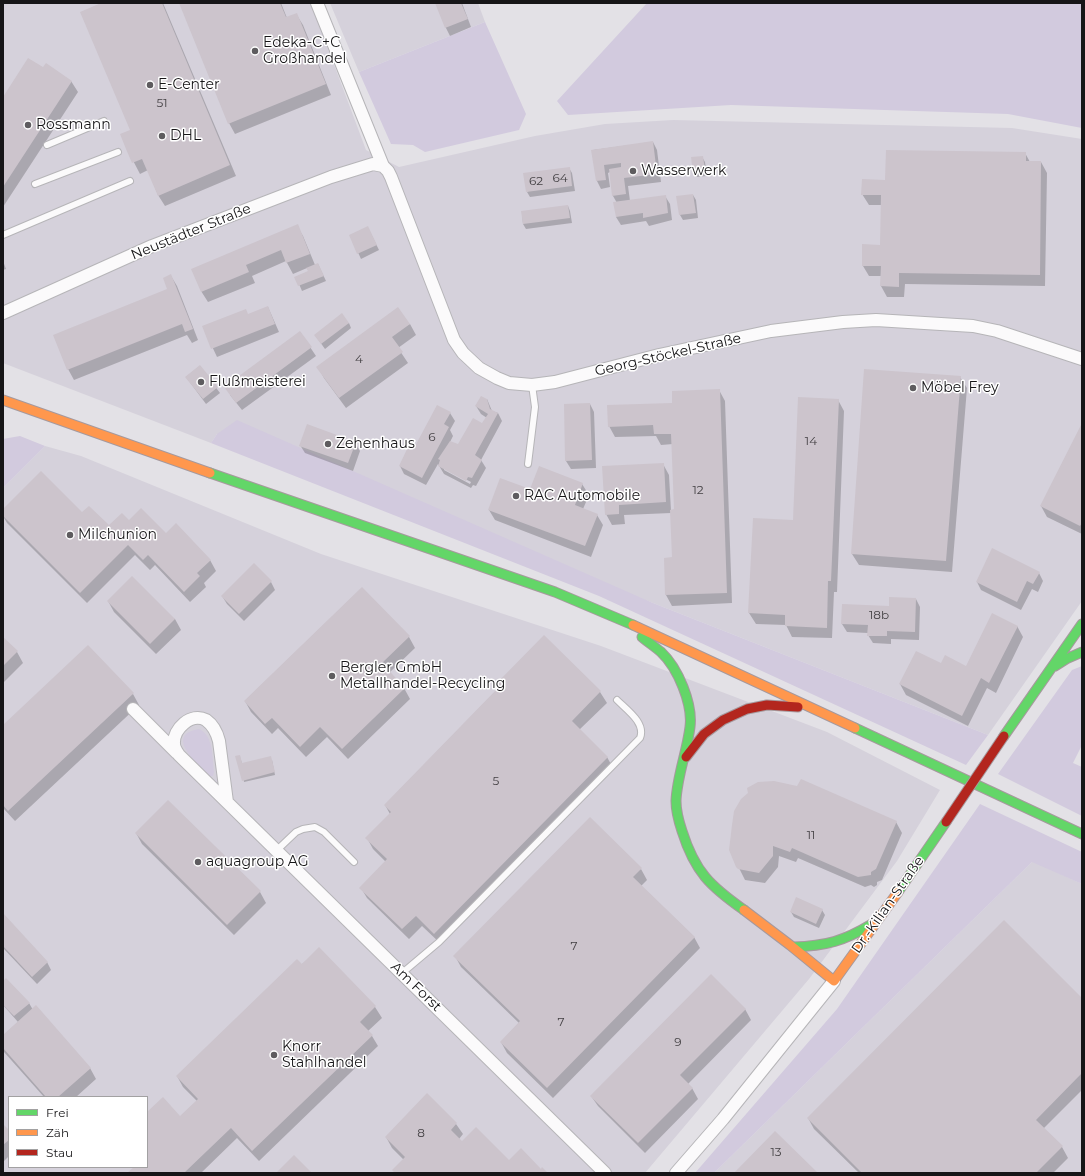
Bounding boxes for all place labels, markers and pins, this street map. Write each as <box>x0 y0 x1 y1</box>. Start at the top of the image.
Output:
place label: Edeka-C+C Großhandel <box>263 35 346 68</box>
marker: Edeka-C+C Großhandel <box>250 46 260 56</box>
place label: E-Center <box>158 77 220 93</box>
marker: E-Center <box>145 80 155 90</box>
place label: Rossmann <box>36 117 111 133</box>
marker: Rossmann <box>23 120 33 130</box>
place label: DHL <box>170 128 201 144</box>
marker: DHL <box>157 131 167 141</box>
place label: Wasserwerk <box>641 163 726 179</box>
marker: Wasserwerk <box>628 166 638 176</box>
place label: Flußmeisterei <box>209 374 306 390</box>
marker: Flußmeisterei <box>196 377 206 387</box>
place label: Möbel Frey <box>921 380 999 396</box>
marker: Möbel Frey <box>908 383 918 393</box>
place label: Zehenhaus <box>336 436 415 452</box>
marker: Zehenhaus <box>323 439 333 449</box>
place label: RAC Automobile <box>524 488 640 504</box>
marker: RAC Automobile <box>511 491 521 501</box>
place label: Milchunion <box>78 527 157 543</box>
marker: Milchunion <box>65 530 75 540</box>
place label: Bergler GmbH Metallhandel-Recycling <box>340 660 505 692</box>
marker: Bergler GmbH Metallhandel-Recycling <box>327 671 337 681</box>
place label: aquagroup AG <box>206 854 309 870</box>
marker: aquagroup AG <box>193 857 203 867</box>
place label: Knorr Stahlhandel <box>282 1039 366 1072</box>
marker: Knorr Stahlhandel <box>269 1050 279 1060</box>

